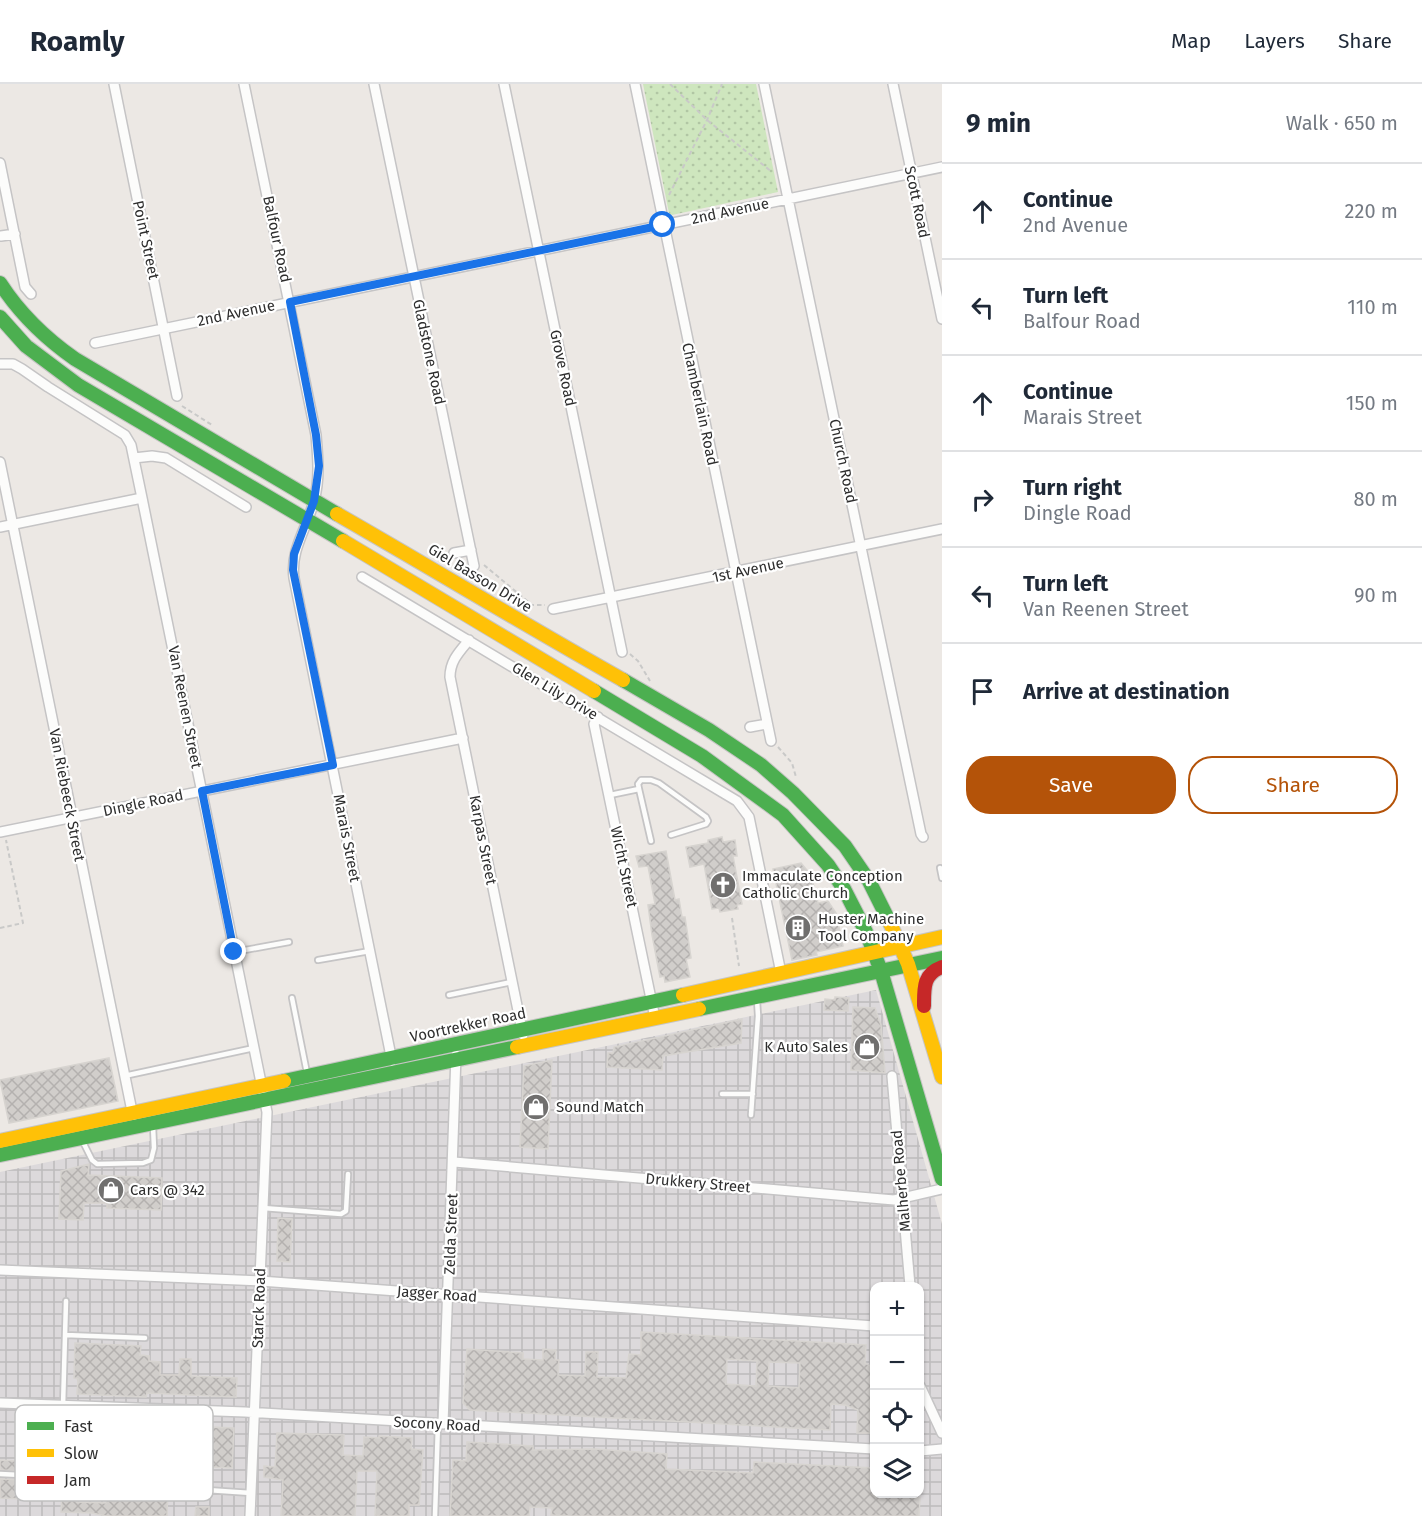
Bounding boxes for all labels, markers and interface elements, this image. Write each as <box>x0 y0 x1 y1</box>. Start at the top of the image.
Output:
text: Roamly <box>30 25 124 58</box>
text: Map <box>1171 28 1211 54</box>
text: Layers <box>1244 28 1305 54</box>
text: Share <box>1338 28 1392 54</box>
text: 9 min <box>966 108 1031 139</box>
text: Walk · 650 m <box>1286 111 1398 135</box>
street label: Scott Road <box>901 164 933 240</box>
text: Continue <box>1023 186 1113 213</box>
street label: Balfour Road <box>259 194 295 284</box>
street label: 2nd Avenue <box>690 194 770 228</box>
icon: ahead <box>966 195 999 228</box>
street label: Point Street <box>129 199 163 282</box>
text: 220 m <box>1345 199 1398 223</box>
route start <box>649 211 675 237</box>
text: 2nd Avenue <box>1023 213 1128 237</box>
text: Turn left <box>1023 282 1108 309</box>
icon: left <box>966 291 999 324</box>
text: 110 m <box>1347 295 1398 319</box>
street label: 2nd Avenue <box>196 296 276 330</box>
street label: Gladstone Road <box>409 298 449 406</box>
text: Balfour Road <box>1023 309 1141 333</box>
street label: Grove Road <box>546 328 580 408</box>
street label: Chamberlain Road <box>678 341 722 467</box>
text: Continue <box>1023 378 1113 405</box>
icon: ahead <box>966 387 999 420</box>
text: 150 m <box>1346 391 1398 415</box>
text: Marais Street <box>1023 405 1142 429</box>
street label: Church Road <box>825 417 861 505</box>
text: Turn right <box>1023 474 1122 501</box>
icon: right <box>966 483 999 516</box>
text: 80 m <box>1353 487 1398 511</box>
text: Dingle Road <box>1023 501 1132 525</box>
street label: Giel Basson Drive <box>425 540 535 616</box>
street label: 1st Avenue <box>711 554 785 586</box>
text: Turn left <box>1023 570 1108 597</box>
icon: left <box>966 579 999 612</box>
text: 90 m <box>1354 583 1398 607</box>
text: Van Reenen Street <box>1023 597 1189 621</box>
street label: Van Reenen Street <box>164 644 206 770</box>
street label: Glen Lily Drive <box>509 658 601 724</box>
icon: arrive <box>966 675 999 708</box>
text: Arrive at destination <box>1023 678 1230 705</box>
street label: Van Riebeeck Street <box>45 727 89 864</box>
button: Save <box>966 756 1176 814</box>
button: Share <box>1188 756 1398 814</box>
street label: Dingle Road <box>101 786 185 820</box>
street label: Marais Street <box>330 793 364 884</box>
street label: Karpas Street <box>465 794 501 887</box>
street label: Wicht Street <box>607 825 642 910</box>
place label: Immaculate Conception Catholic Church <box>742 867 903 902</box>
church icon: Immaculate Conception Catholic Church <box>708 870 738 900</box>
place label: Huster Machine Tool Company <box>818 910 924 945</box>
building icon: Huster Machine Tool Company <box>783 913 813 943</box>
route end <box>220 938 246 964</box>
street label: Voortrekker Road <box>408 1004 528 1046</box>
shop icon: K Auto Sales <box>852 1032 882 1062</box>
place label: K Auto Sales <box>764 1038 848 1056</box>
shop icon: Sound Match <box>521 1092 551 1122</box>
place label: Sound Match <box>556 1098 644 1116</box>
street label: Malherbe Road <box>888 1129 914 1233</box>
street label: Drukkery Street <box>645 1169 752 1197</box>
shop icon: Cars @ 342 <box>96 1175 126 1205</box>
place label: Cars @ 342 <box>130 1181 205 1199</box>
street label: Zelda Street <box>441 1192 461 1275</box>
street label: Starck Road <box>249 1268 269 1348</box>
street label: Jagger Road <box>396 1282 478 1306</box>
map controls <box>870 1282 924 1498</box>
button: + <box>870 1282 924 1336</box>
button: − <box>870 1336 924 1390</box>
button: locate <box>870 1390 924 1444</box>
legend <box>15 1405 213 1501</box>
street label: Socony Road <box>393 1413 481 1435</box>
text: Fast <box>64 1417 93 1436</box>
text: Slow <box>64 1444 99 1463</box>
button: layers <box>870 1444 924 1498</box>
text: Jam <box>64 1471 91 1490</box>

